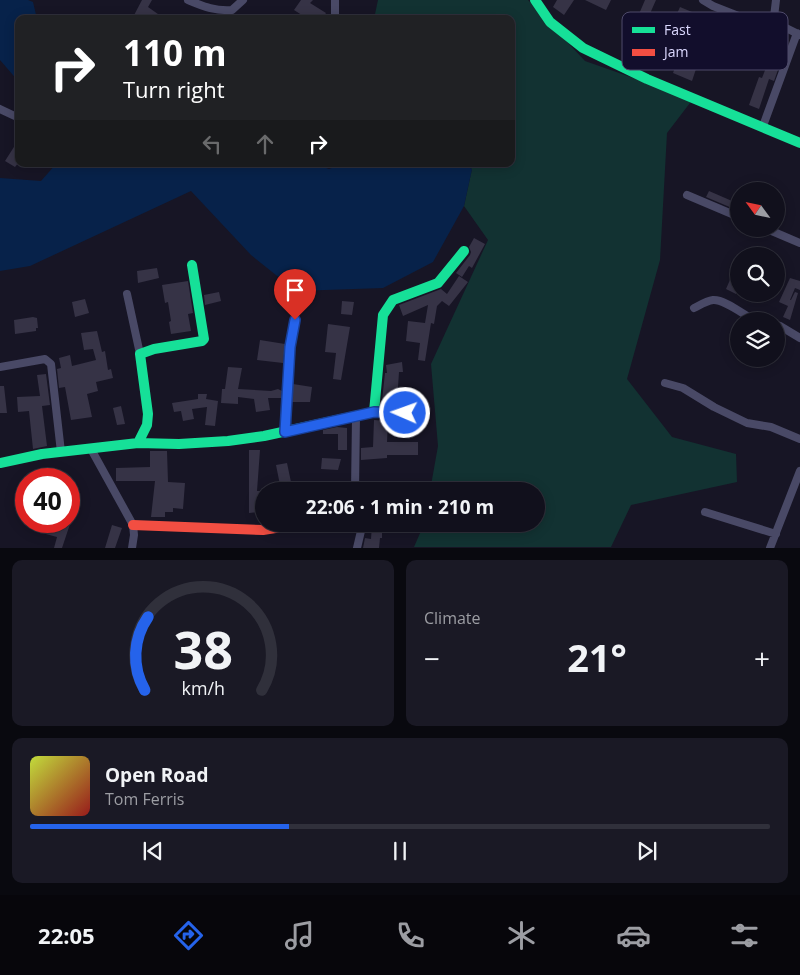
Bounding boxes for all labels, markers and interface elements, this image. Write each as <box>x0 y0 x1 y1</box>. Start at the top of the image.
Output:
legend <box>622 12 788 70</box>
text: Fast <box>664 20 691 39</box>
text: 110 m <box>123 29 227 76</box>
icon: right <box>40 35 105 100</box>
text: Jam <box>662 42 689 61</box>
text: Turn right <box>123 74 225 104</box>
icon: left <box>198 130 226 158</box>
icon: ahead <box>251 130 279 158</box>
icon: right <box>304 130 332 158</box>
north arrow <box>730 182 785 238</box>
map controls <box>730 182 785 367</box>
button: search <box>730 247 785 302</box>
pin <box>274 269 316 320</box>
icon: arrive <box>281 276 309 304</box>
button: layers <box>730 312 785 367</box>
position arrow <box>378 386 430 438</box>
speed limit sign: 40 <box>15 468 80 533</box>
text: 22:06 · 1 min · 210 m <box>306 494 494 520</box>
text: Climate <box>424 607 481 629</box>
text: 38 <box>173 613 233 684</box>
text: 21° <box>567 631 627 683</box>
text: − <box>424 639 440 677</box>
text: + <box>754 639 770 677</box>
text: km/h <box>181 676 225 700</box>
text: Open Road <box>105 762 209 788</box>
text: Tom Ferris <box>105 788 184 810</box>
icon: previous <box>139 837 167 865</box>
icon: pause <box>386 837 414 865</box>
icon: next <box>633 837 661 865</box>
icon: directions <box>171 918 206 953</box>
icon: music <box>282 918 317 953</box>
icon: phone <box>393 918 428 953</box>
icon: climate <box>504 918 539 953</box>
icon: car <box>616 918 651 953</box>
icon: filters <box>727 918 762 953</box>
text: 22:05 <box>38 920 95 950</box>

